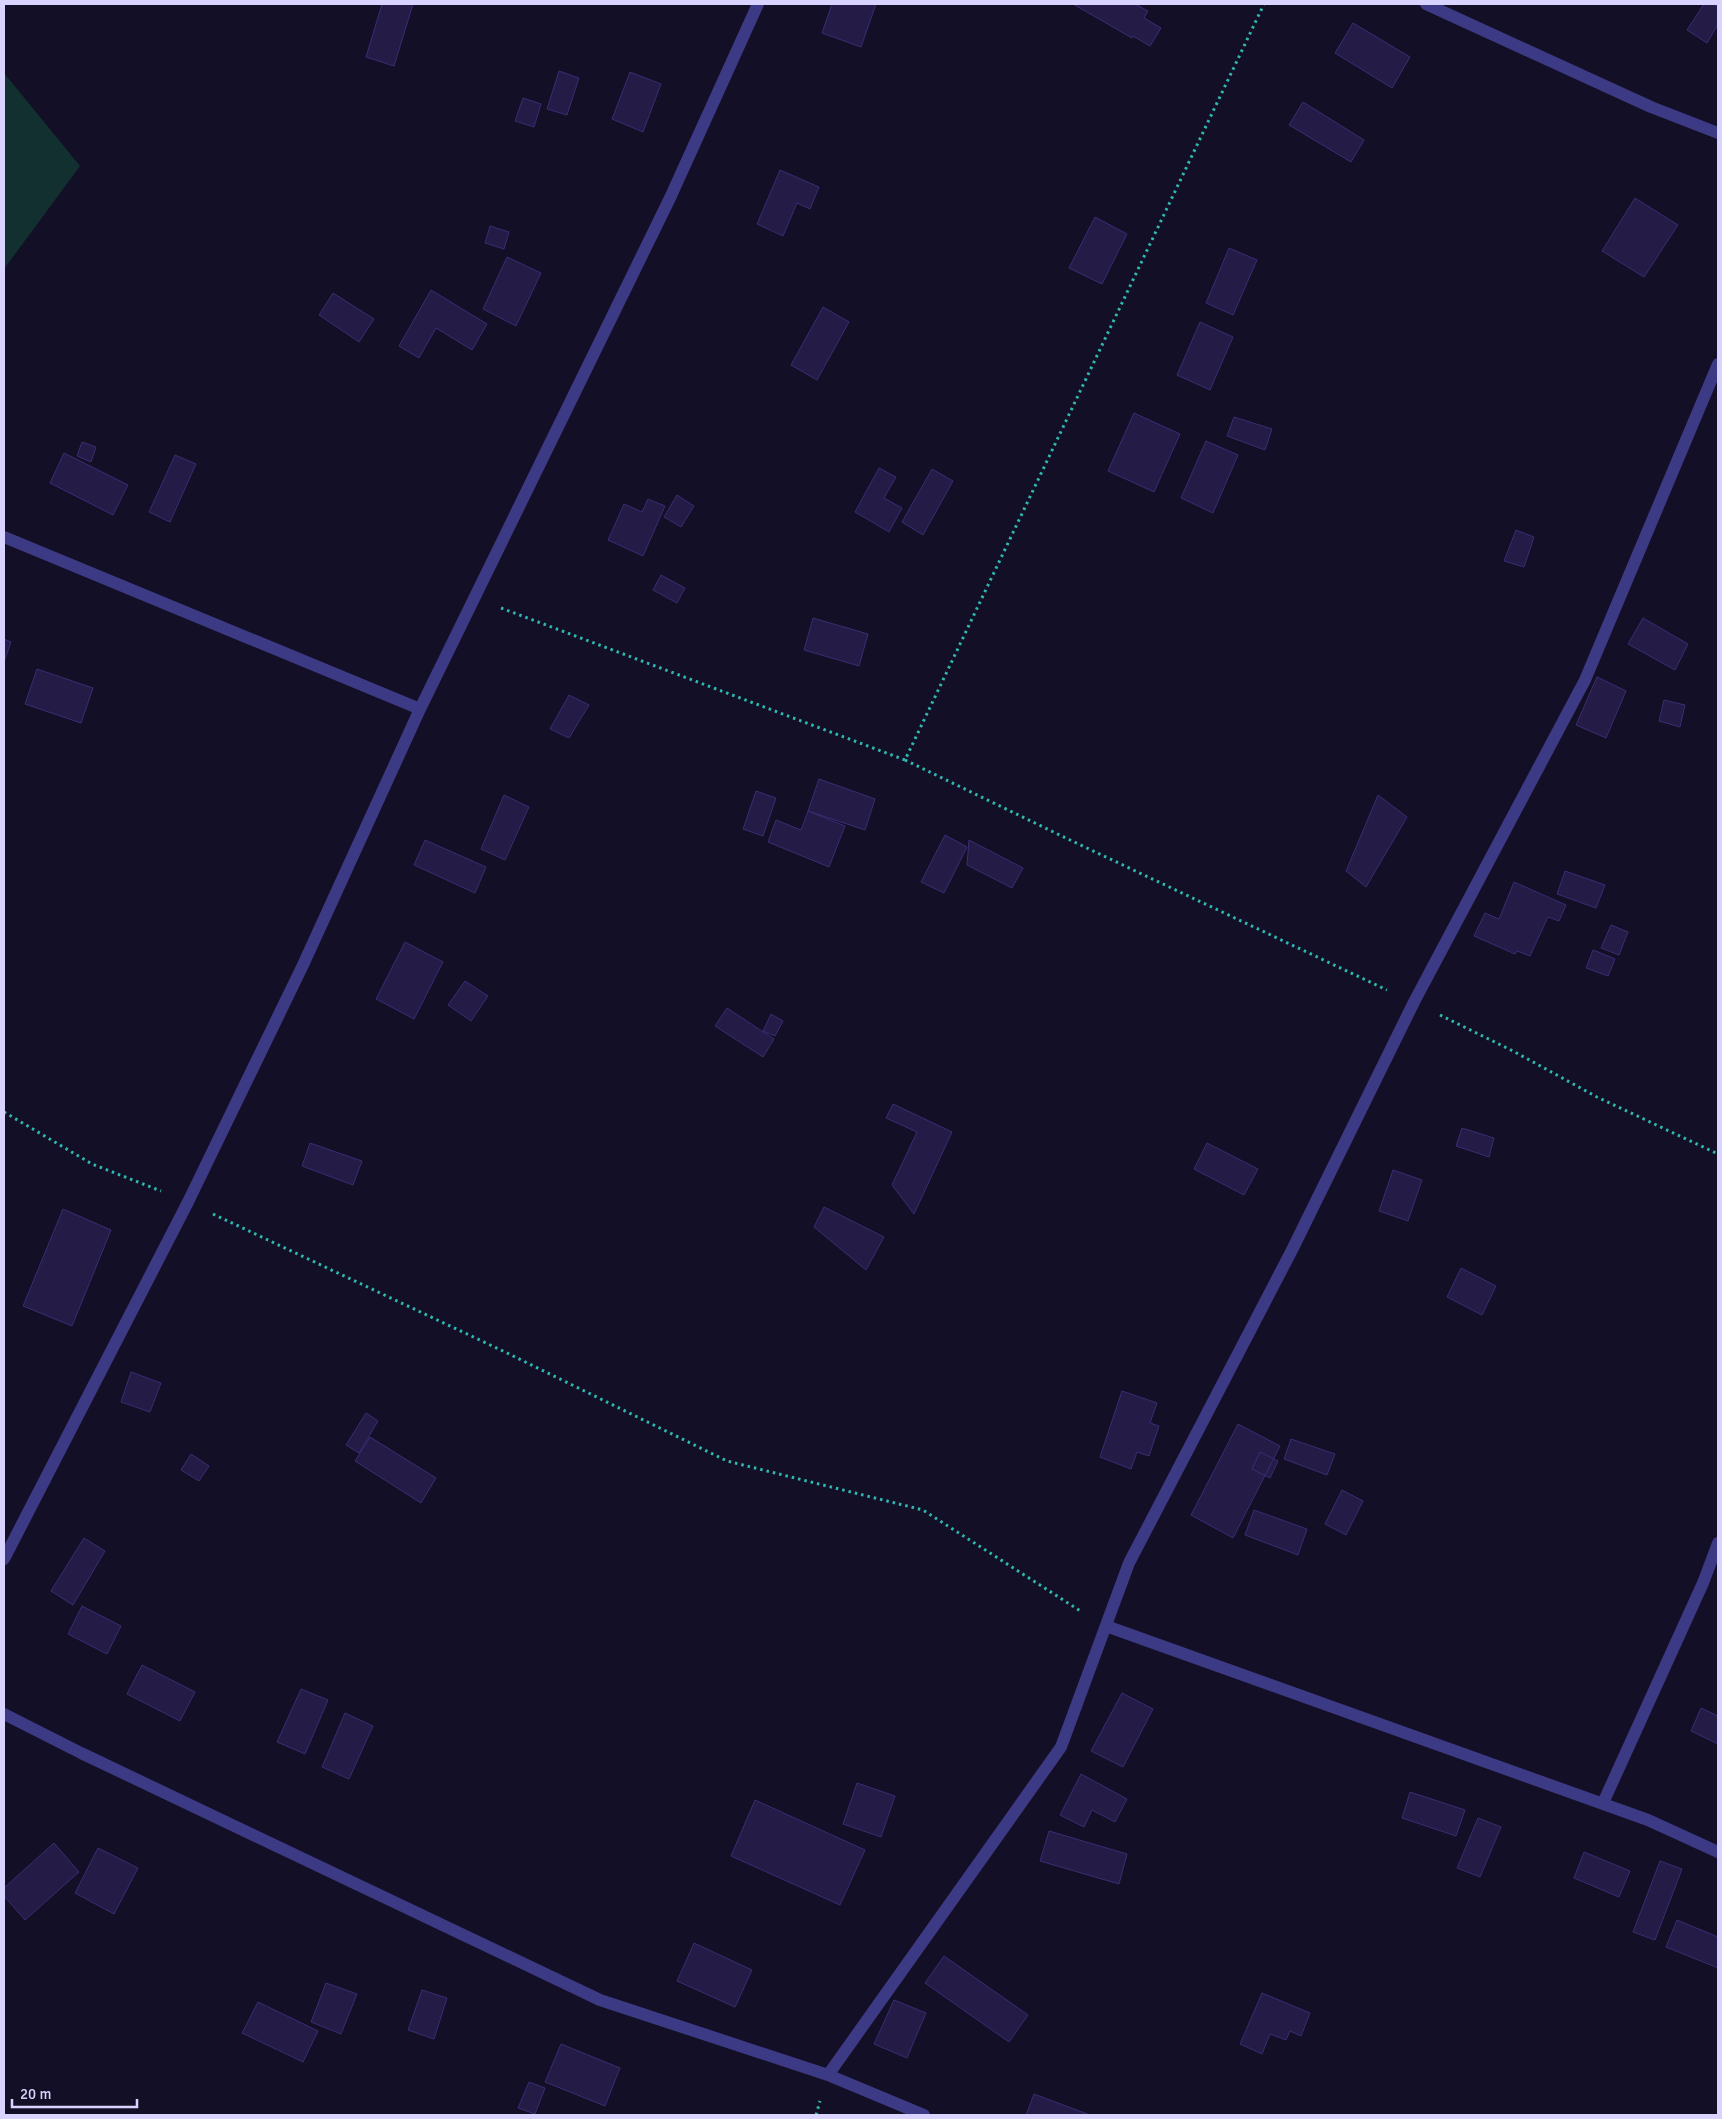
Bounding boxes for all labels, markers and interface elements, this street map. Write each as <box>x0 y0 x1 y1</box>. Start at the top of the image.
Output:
scale bar <box>12 2076 138 2108</box>
text: 20 m <box>20 2085 51 2103</box>

